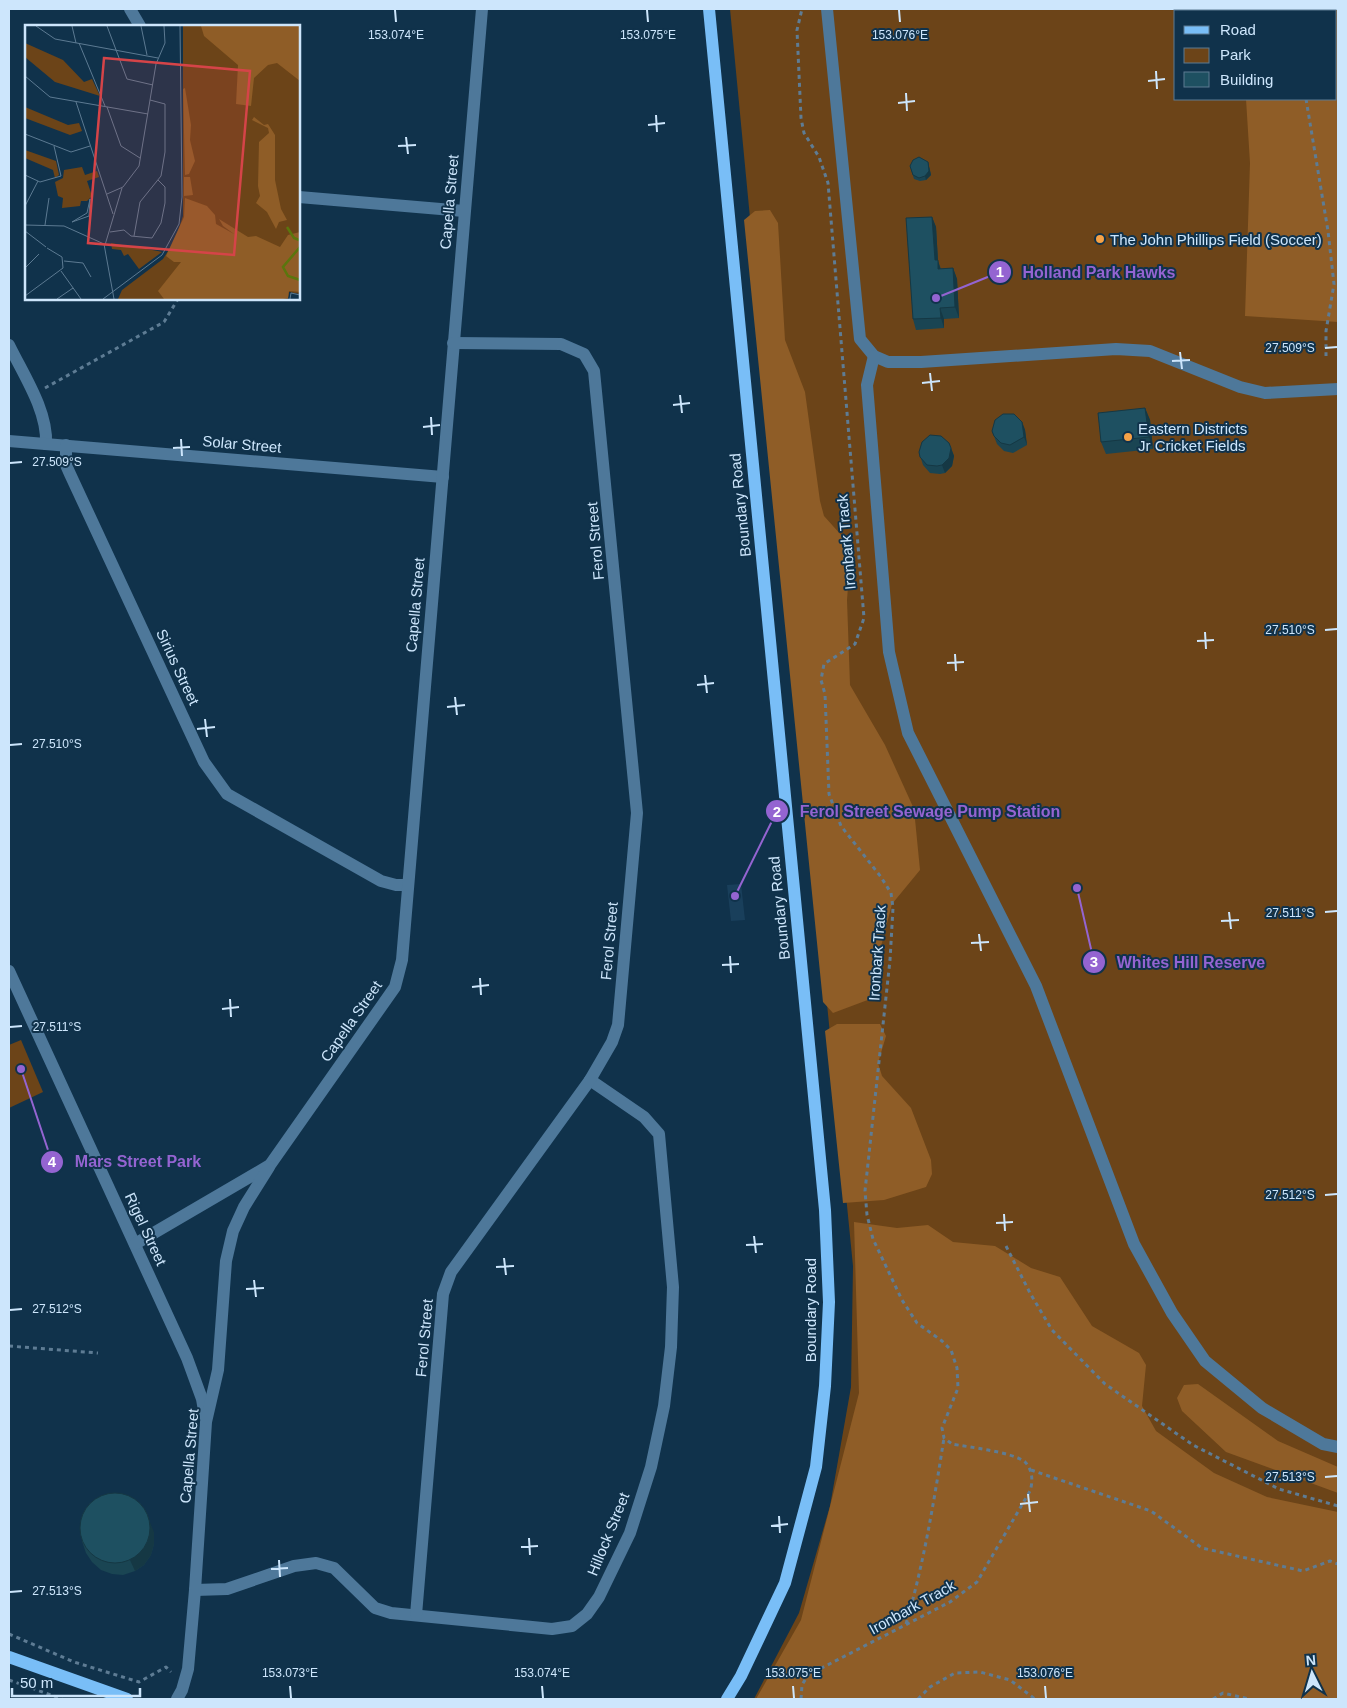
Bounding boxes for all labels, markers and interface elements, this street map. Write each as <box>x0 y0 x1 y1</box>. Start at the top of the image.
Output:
legend <box>1174 10 1337 100</box>
text: Road <box>1220 21 1256 38</box>
inset map <box>25 25 300 300</box>
text: 153.074°E <box>368 28 424 42</box>
text: 153.075°E <box>620 28 676 42</box>
text: 153.076°E <box>872 28 928 42</box>
text: Park <box>1220 46 1251 63</box>
text: Building <box>1220 71 1273 88</box>
street label: Capella Street <box>436 153 462 250</box>
place label: The John Phillips Field (Soccer) <box>1110 231 1322 248</box>
marker: The John Phillips Field (Soccer) <box>1094 233 1106 245</box>
callout: Holland Park Hawks <box>987 257 1185 288</box>
text: 1 <box>996 263 1004 280</box>
text: Holland Park Hawks <box>1023 264 1176 281</box>
text: 27.509°S <box>1265 341 1315 355</box>
place label: Eastern Districts Jr Cricket Fields <box>1138 420 1247 454</box>
marker: Eastern Districts Jr Cricket Fields <box>1122 431 1134 443</box>
street label: Solar Street <box>202 432 283 456</box>
street label: Boundary Road <box>726 452 754 558</box>
text: 27.509°S <box>32 455 82 469</box>
street label: Ironbark Track <box>833 493 859 590</box>
street label: Ferol Street <box>583 500 607 581</box>
street label: Capella Street <box>402 556 428 653</box>
text: 27.510°S <box>1265 623 1315 637</box>
street label: Sirius Street <box>153 626 203 708</box>
text: 27.510°S <box>32 737 82 751</box>
callout: Ferol Street Sewage Pump Station <box>765 796 1070 827</box>
text: 2 <box>773 803 781 820</box>
text: Ferol Street Sewage Pump Station <box>800 803 1060 820</box>
street label: Boundary Road <box>765 855 793 961</box>
street label: Ferol Street <box>597 900 621 981</box>
street label: Ironbark Track <box>865 904 889 1001</box>
text: 27.511°S <box>1266 906 1314 920</box>
callout: Whites Hill Reserve <box>1081 947 1275 978</box>
text: 3 <box>1090 953 1098 970</box>
text: Whites Hill Reserve <box>1117 954 1265 971</box>
street label: Capella Street <box>317 977 386 1065</box>
text: 27.511°S <box>33 1020 81 1034</box>
callout: Mars Street Park <box>40 1146 211 1177</box>
text: 4 <box>48 1153 57 1170</box>
text: Mars Street Park <box>75 1153 201 1170</box>
text: 27.512°S <box>1265 1188 1315 1202</box>
street label: Rigel Street <box>122 1190 171 1269</box>
street label: Boundary Road <box>802 1258 819 1362</box>
street label: Ferol Street <box>412 1297 436 1378</box>
text: 27.512°S <box>32 1302 82 1316</box>
street label: Capella Street <box>176 1407 202 1504</box>
text: 27.513°S <box>1265 1470 1315 1484</box>
street label: Hillock Street <box>584 1489 633 1578</box>
street label: Ironbark Track <box>866 1576 958 1638</box>
text: 27.513°S <box>32 1584 82 1598</box>
north arrow <box>1287 1648 1337 1698</box>
text: N <box>1305 1652 1317 1668</box>
scale bar <box>12 1666 140 1698</box>
text: 153.073°E <box>262 1666 318 1680</box>
text: 153.074°E <box>514 1666 570 1680</box>
text: 153.075°E <box>765 1666 821 1680</box>
text: 153.076°E <box>1017 1666 1073 1680</box>
text: 50 m <box>20 1674 53 1691</box>

